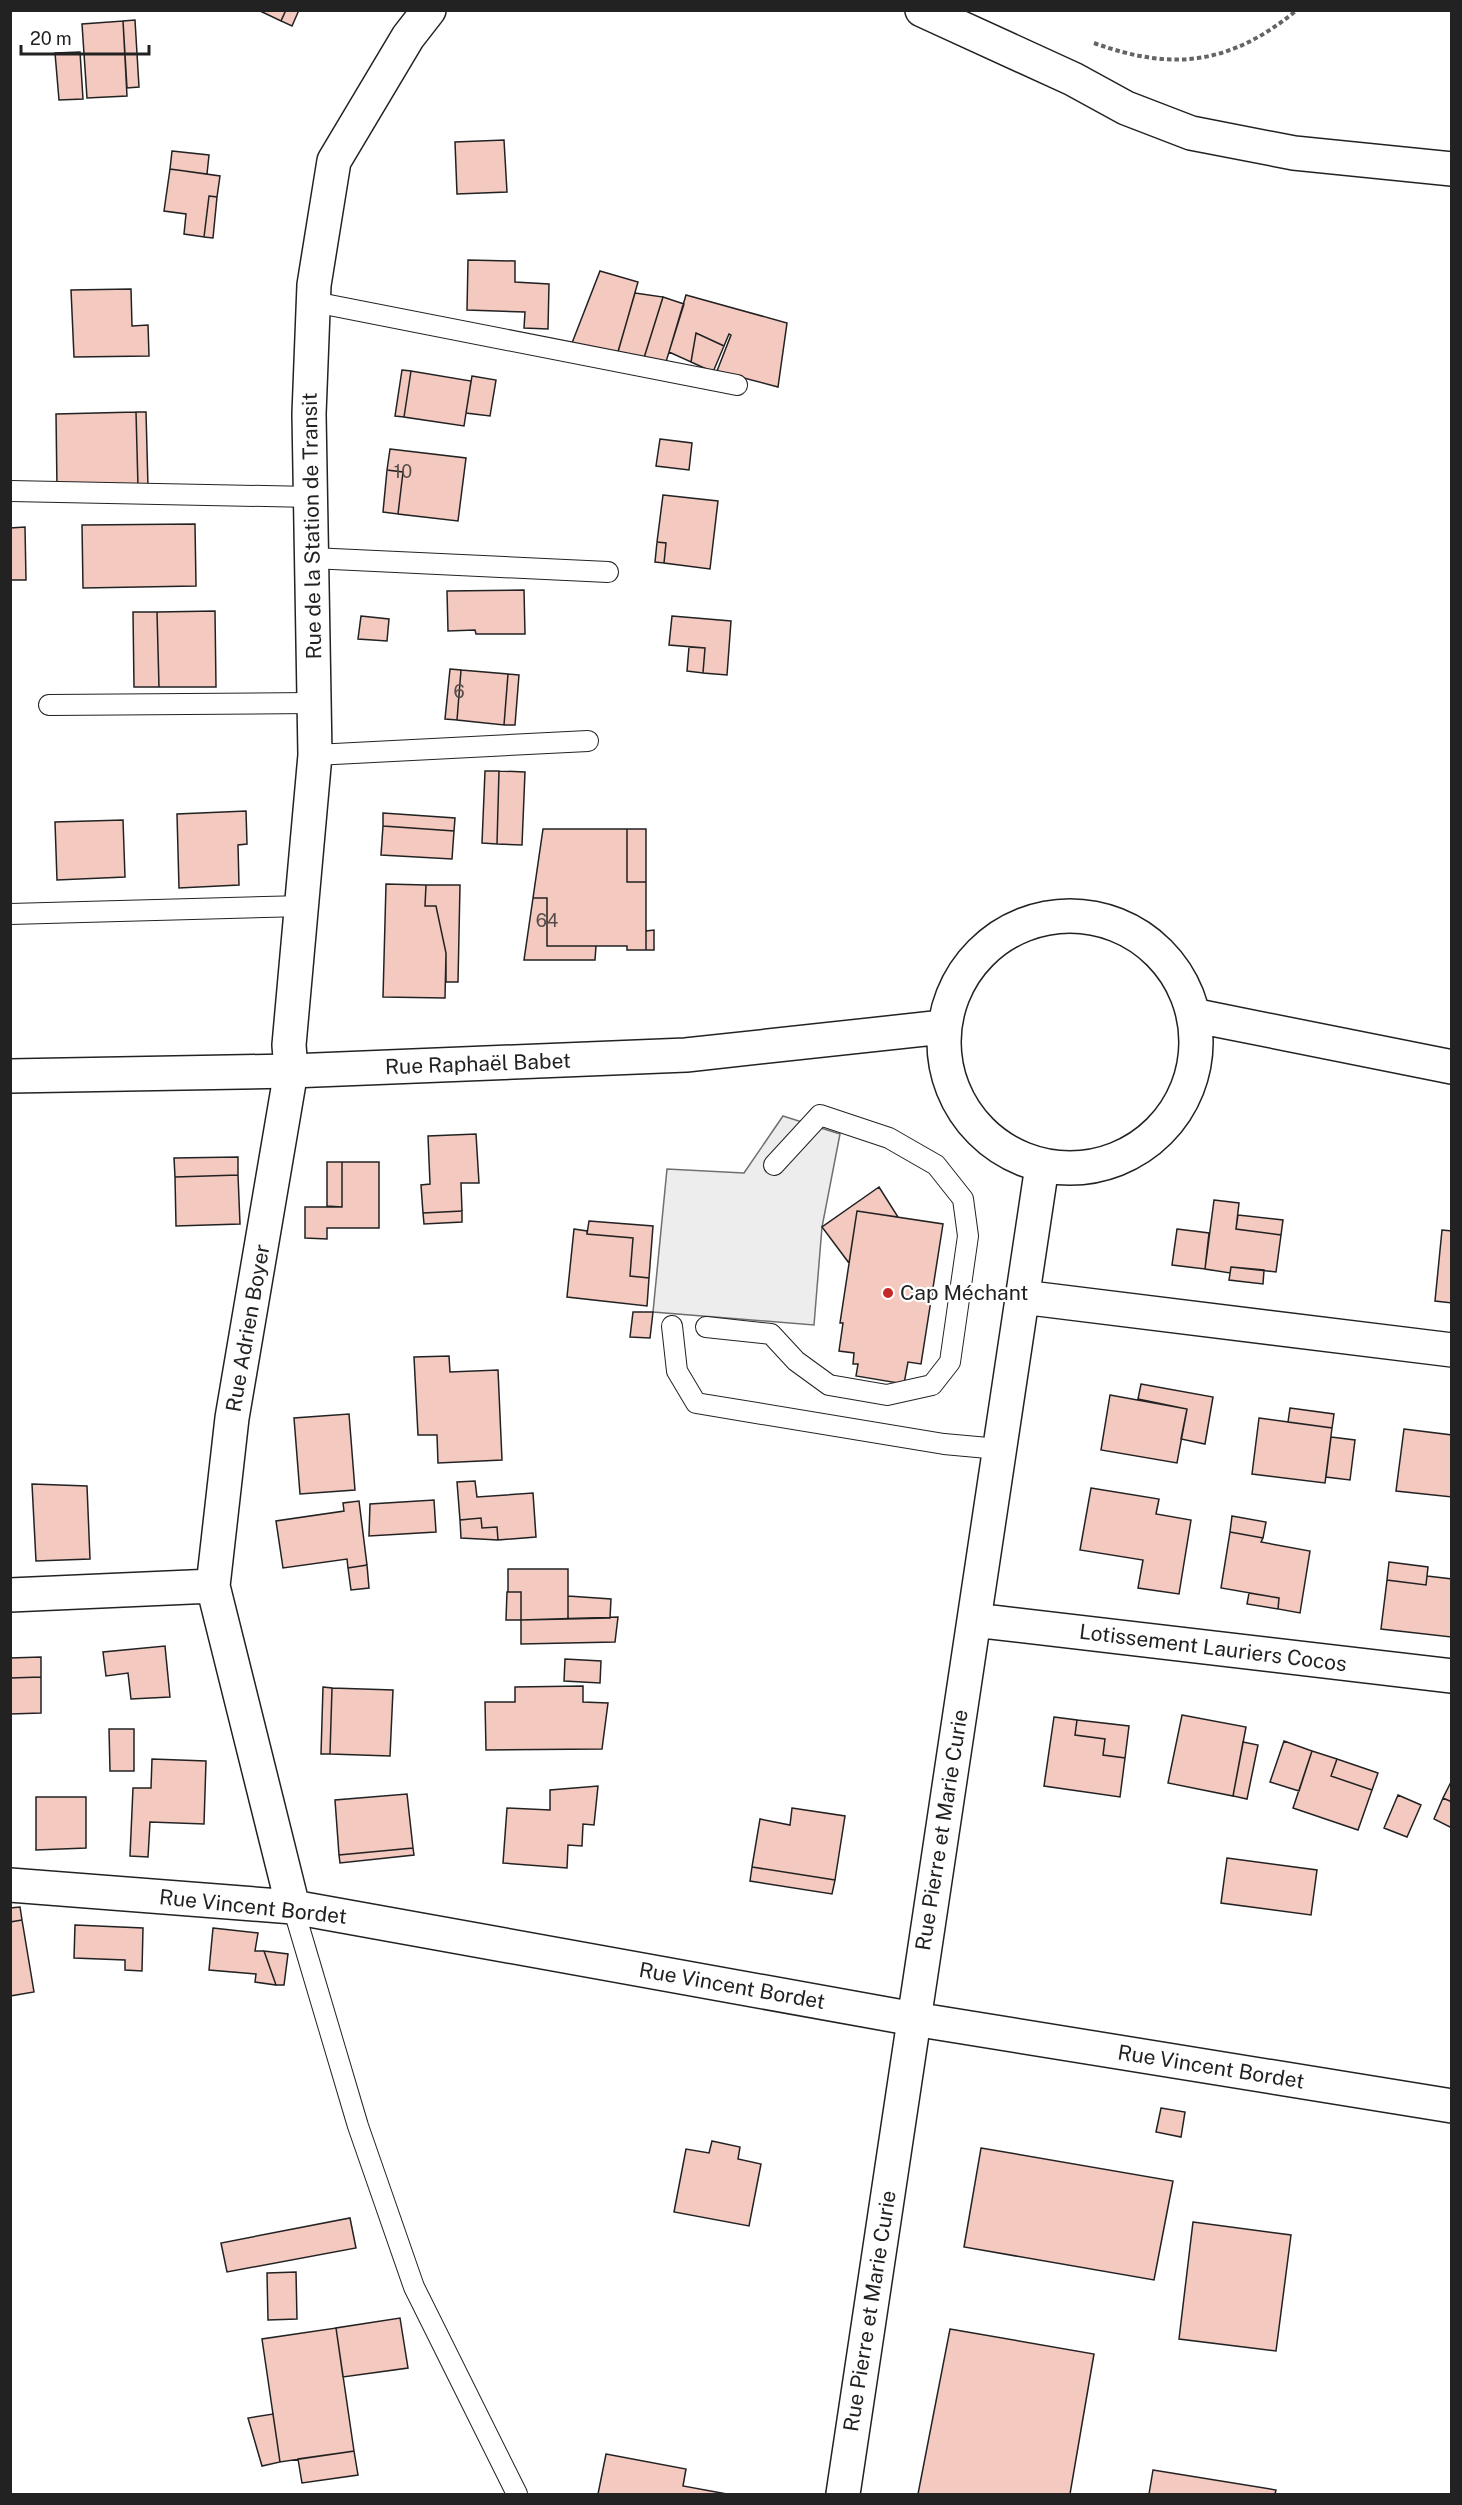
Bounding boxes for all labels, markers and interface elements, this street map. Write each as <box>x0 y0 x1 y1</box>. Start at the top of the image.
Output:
scale bar <box>21 18 148 56</box>
text: 20 m <box>30 28 72 49</box>
street label: Rue de la Station de Transit <box>297 392 326 660</box>
house number: 10 <box>394 461 412 482</box>
house number: 6 <box>453 681 465 702</box>
house number: 64 <box>536 910 558 931</box>
street label: Rue Raphaël Babet <box>385 1048 571 1079</box>
street label: Rue Adrien Boyer <box>220 1242 275 1414</box>
place label: Cap Méchant <box>900 1280 1029 1305</box>
marker: Cap Méchant <box>881 1286 895 1300</box>
street label: Lotissement Lauriers Cocos <box>1078 1619 1348 1676</box>
street label: Rue Pierre et Marie Curie <box>910 1708 973 1952</box>
street label: Rue Vincent Bordet <box>158 1884 348 1929</box>
street label: Rue Vincent Bordet <box>637 1957 827 2014</box>
street label: Rue Vincent Bordet <box>1116 2039 1306 2094</box>
street label: Rue Pierre et Marie Curie <box>838 2189 901 2433</box>

